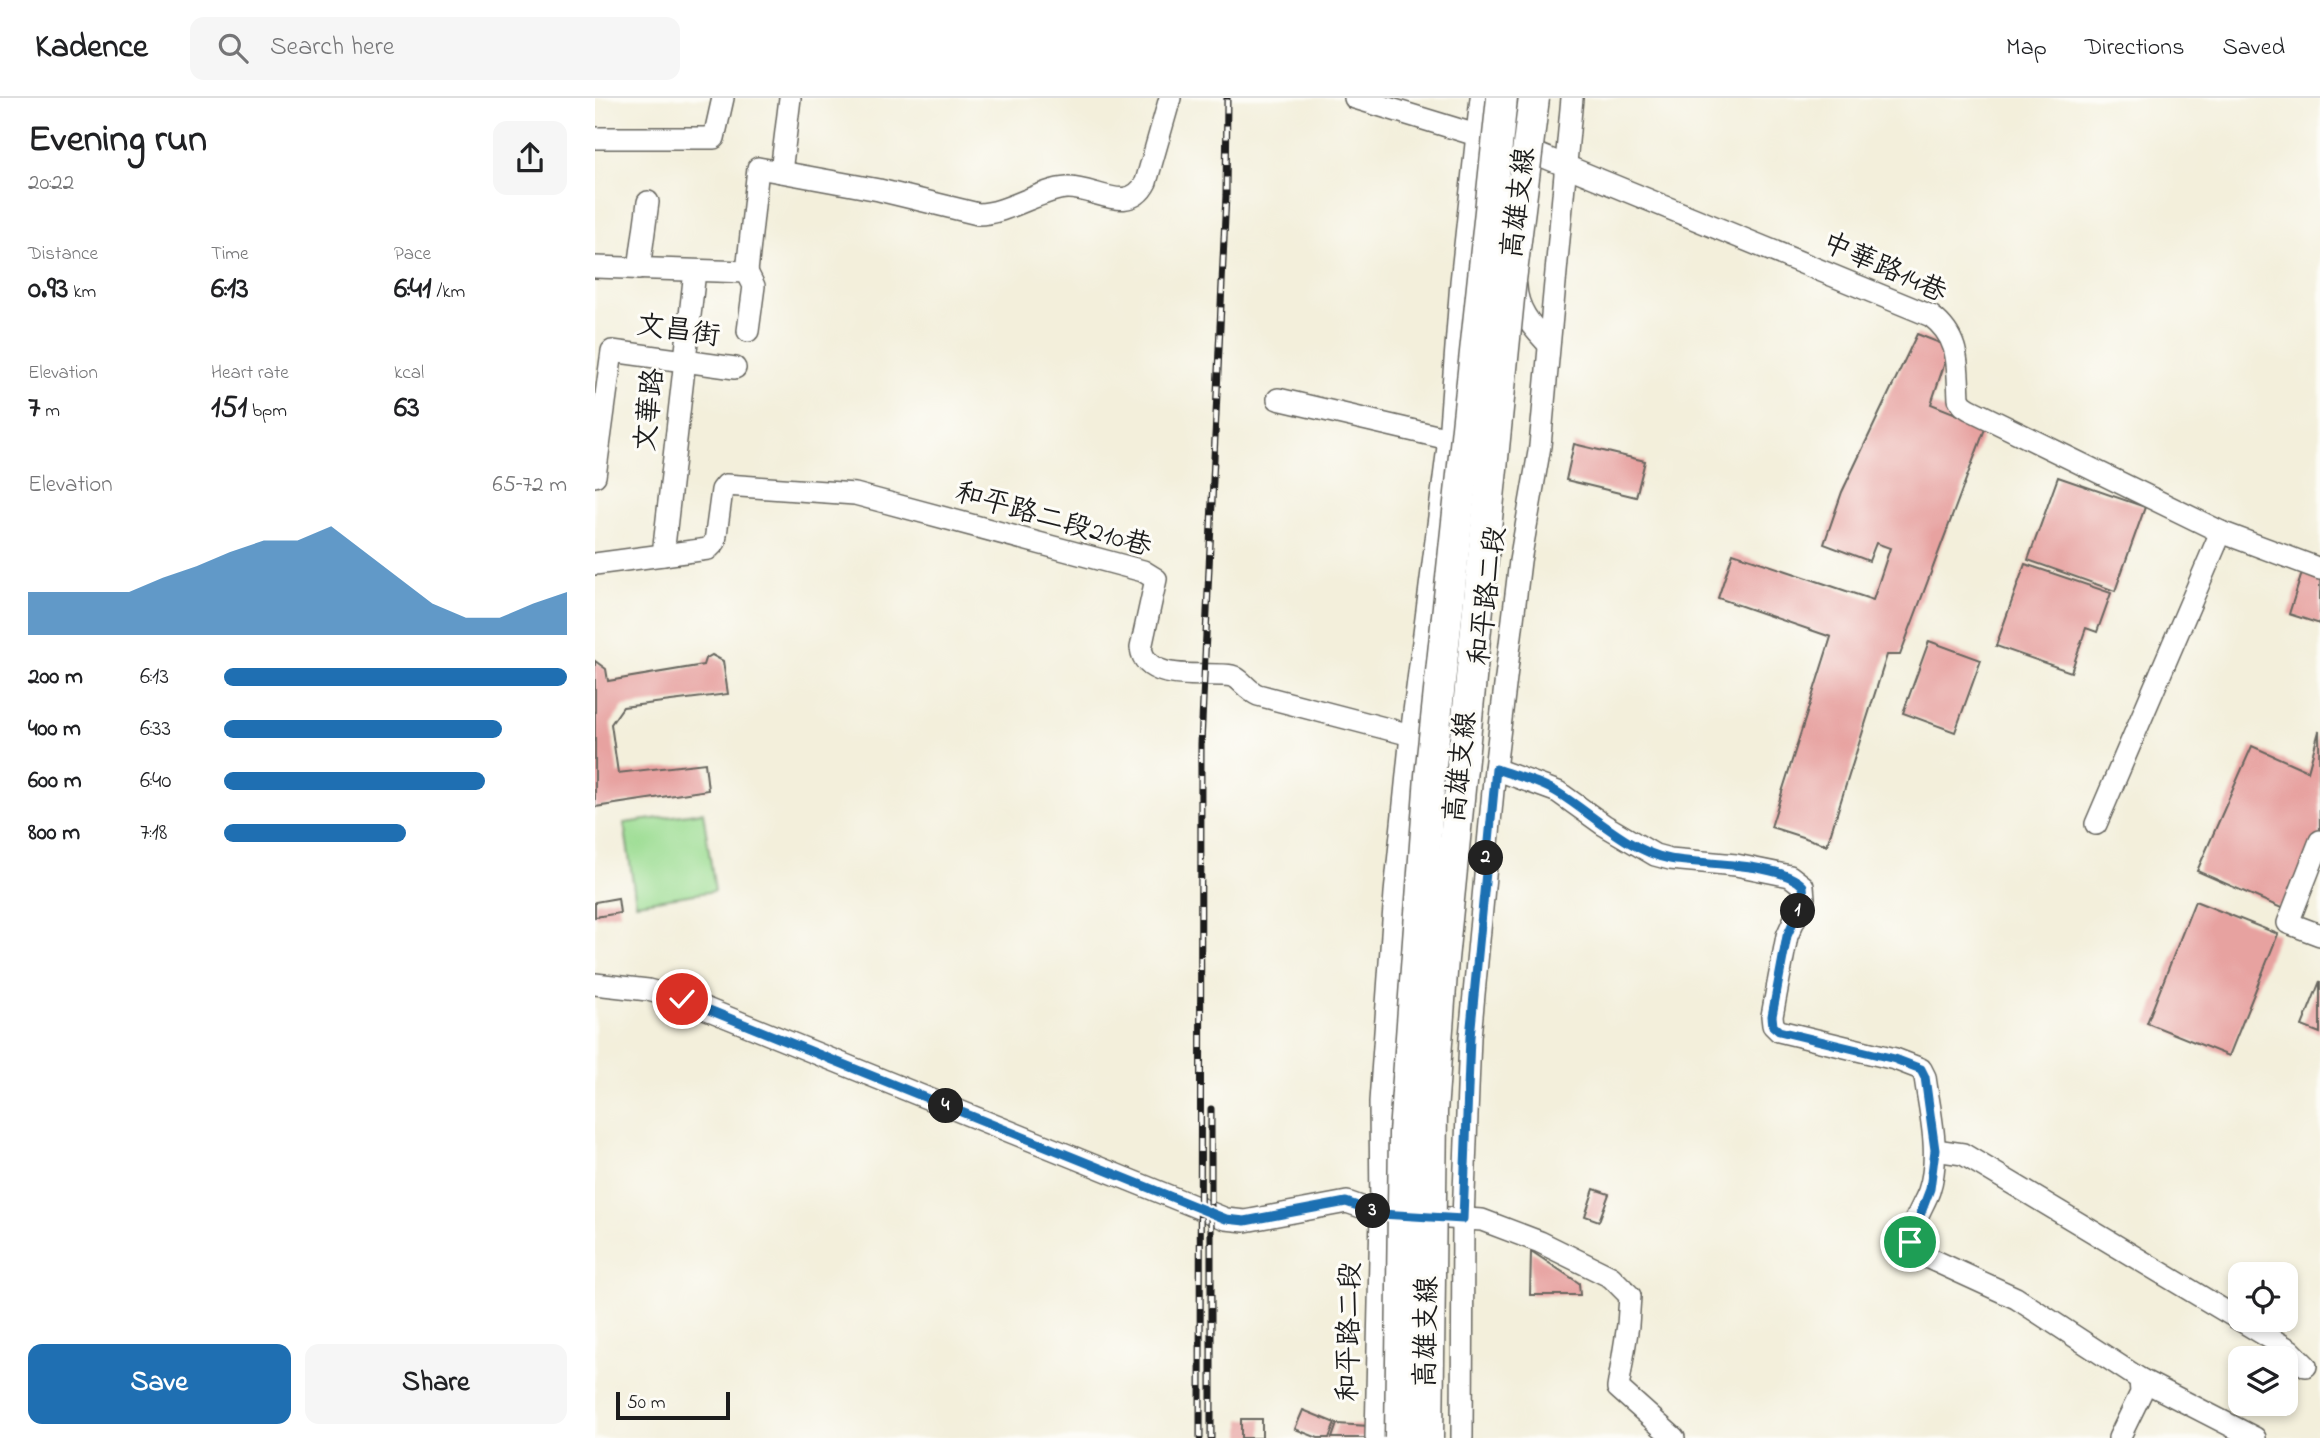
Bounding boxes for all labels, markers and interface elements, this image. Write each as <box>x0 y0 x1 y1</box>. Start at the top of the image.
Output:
search box <box>190 17 680 80</box>
text: Kadence <box>35 24 148 72</box>
icon: search <box>214 29 252 67</box>
text: Search here <box>270 29 394 67</box>
text: Map <box>2006 31 2047 66</box>
text: Directions <box>2085 31 2184 66</box>
text: Saved <box>2222 31 2285 66</box>
text: Evening run <box>28 113 207 169</box>
button: share <box>493 121 567 195</box>
street label: 高雄支線 <box>1493 145 1547 261</box>
text: 20:22 <box>28 167 74 200</box>
street label: 中華路14巷 <box>1815 223 1954 315</box>
text: Distance <box>28 241 98 268</box>
text: Time <box>211 241 249 268</box>
text: Pace <box>394 241 431 268</box>
text: 0.93 <box>28 268 69 312</box>
text: 6:13 <box>211 268 249 312</box>
text: 6:41 <box>394 268 432 312</box>
text: km <box>69 279 96 306</box>
text: /km <box>432 279 465 306</box>
street label: 文昌街 <box>634 306 722 358</box>
text: Elevation <box>28 360 98 387</box>
text: Heart rate <box>211 360 289 387</box>
text: kcal <box>394 360 424 387</box>
street label: 文華路 <box>626 366 676 454</box>
text: 7 <box>28 387 40 431</box>
text: 151 <box>211 387 247 431</box>
text: 63 <box>394 387 420 431</box>
text: m <box>40 398 60 425</box>
text: bpm <box>247 398 287 425</box>
text: Elevation <box>28 469 113 502</box>
text: 65–72 m <box>493 469 567 502</box>
street label: 和平路二段210巷 <box>950 473 1157 569</box>
street label: 和平路二段 <box>1460 524 1518 668</box>
text: 200 m <box>28 661 83 694</box>
text: 6:13 <box>140 661 169 694</box>
street label: 高雄支線 <box>1436 709 1488 825</box>
text: 400 m <box>28 713 81 746</box>
text: 6:33 <box>140 713 171 746</box>
text: 600 m <box>28 765 82 798</box>
text: 6:40 <box>140 765 172 798</box>
text: 800 m <box>28 817 80 850</box>
text: 7:18 <box>140 817 167 850</box>
pin: 2 <box>1469 840 1503 876</box>
text: 2 <box>1481 844 1490 871</box>
pin: 1 <box>1781 894 1815 928</box>
text: 1 <box>1794 897 1801 924</box>
pin <box>652 969 712 1029</box>
icon: check <box>663 980 701 1018</box>
pin: 4 <box>929 1088 963 1124</box>
text: 4 <box>942 1092 949 1119</box>
pin: 3 <box>1355 1194 1391 1228</box>
text: 3 <box>1369 1197 1376 1224</box>
pin <box>1880 1212 1940 1272</box>
icon: arrive <box>1891 1223 1929 1261</box>
street label: 和平路二段 <box>1329 1262 1373 1402</box>
map controls <box>2228 1262 2298 1416</box>
button: locate <box>2228 1262 2298 1332</box>
street label: 高雄支線 <box>1407 1276 1449 1388</box>
button: Save <box>28 1344 291 1424</box>
button: Share <box>305 1344 567 1424</box>
button: layers <box>2228 1346 2298 1416</box>
scale bar <box>616 1389 730 1421</box>
text: 50 m <box>627 1390 666 1417</box>

